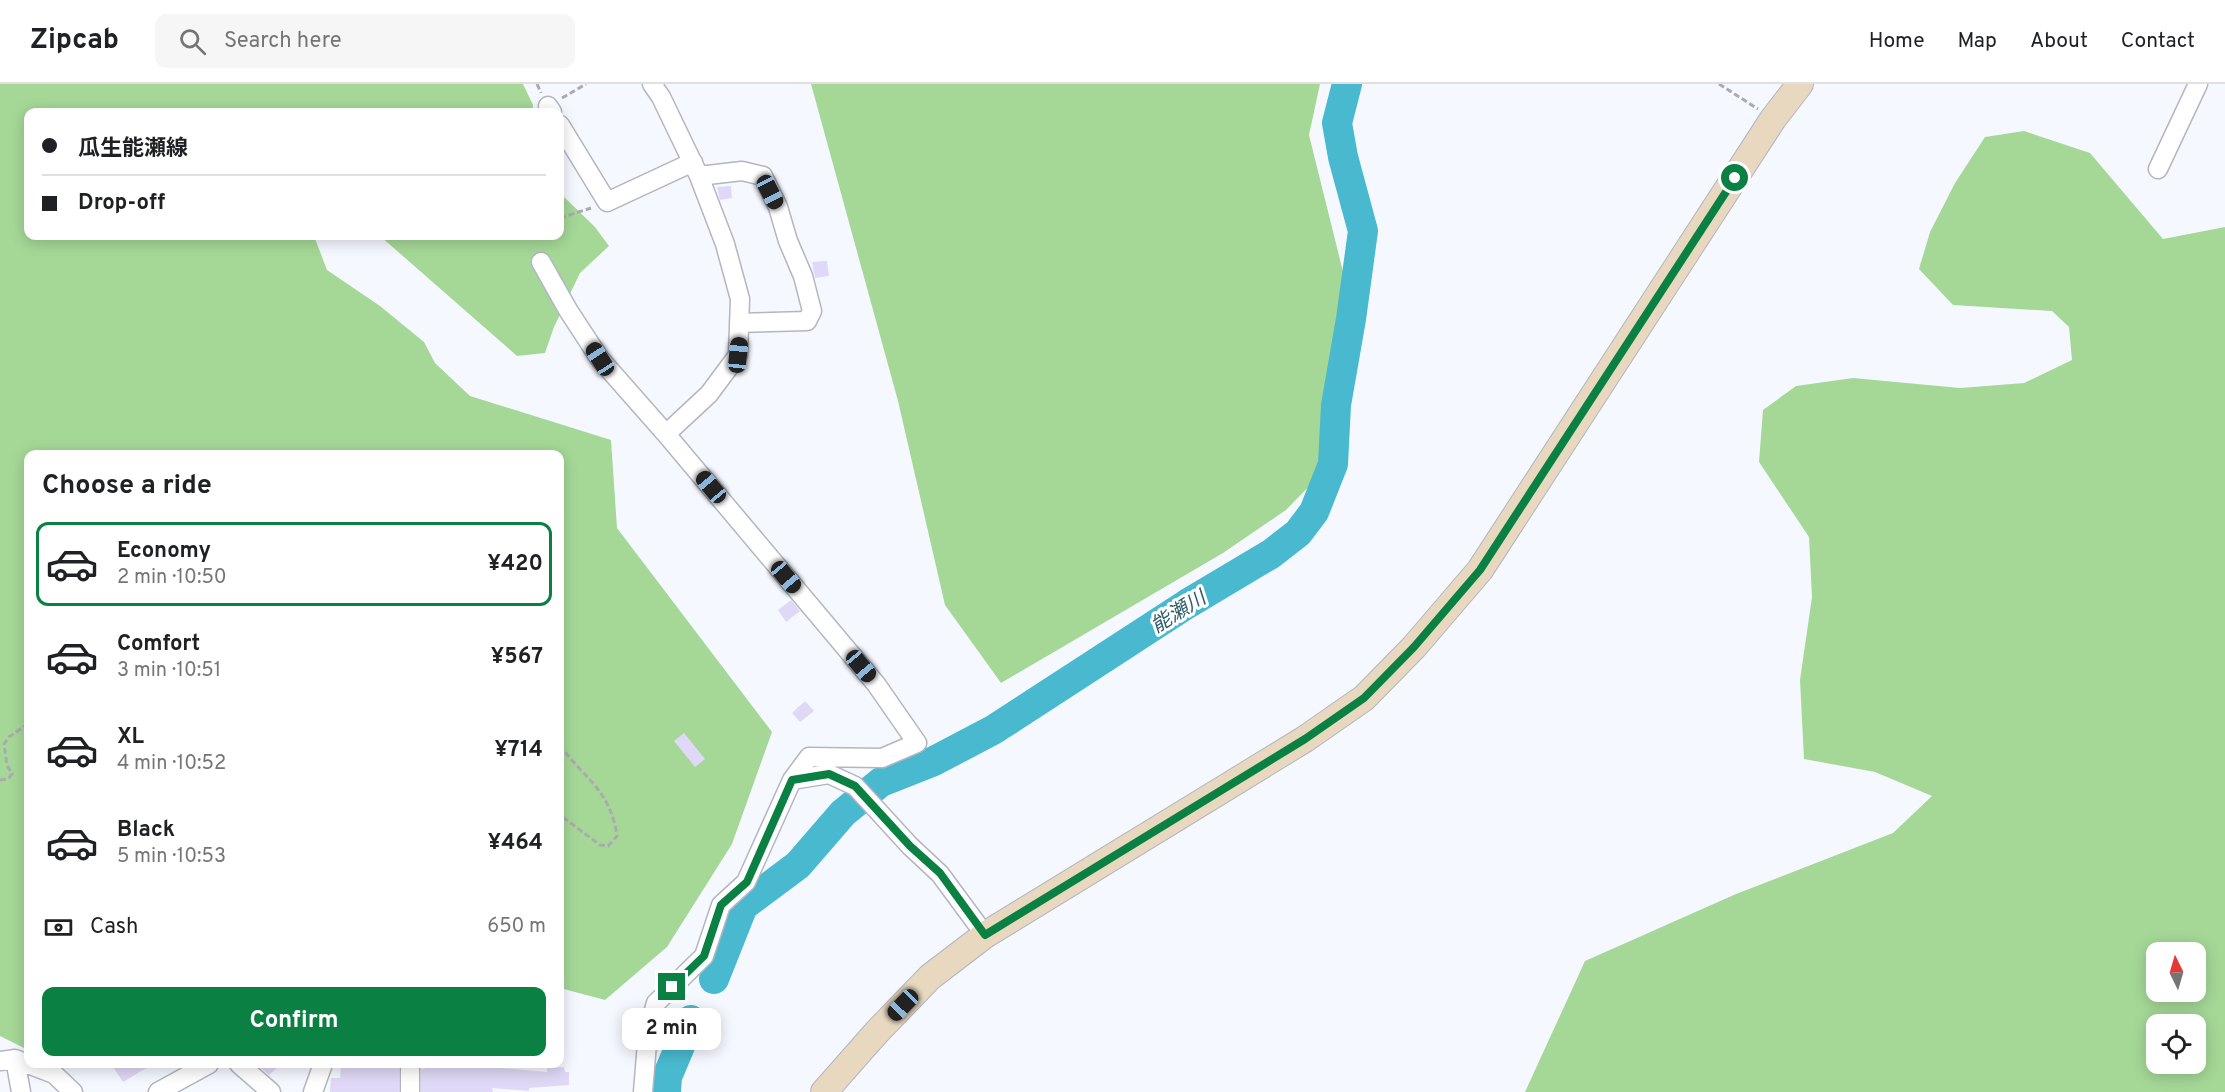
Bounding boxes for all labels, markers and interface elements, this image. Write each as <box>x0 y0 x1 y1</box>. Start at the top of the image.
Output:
search box <box>155 14 575 68</box>
text: Zipcab <box>30 23 119 59</box>
icon: search <box>176 25 209 58</box>
text: Search here <box>224 28 341 55</box>
text: Home <box>1869 28 1925 55</box>
text: Map <box>1958 28 1997 55</box>
text: About <box>2030 28 2088 55</box>
text: Contact <box>2121 28 2195 55</box>
text: 瓜生能瀬線 <box>78 136 188 163</box>
route start <box>1721 164 1748 191</box>
car <box>754 172 786 212</box>
text: Drop-off <box>78 190 165 217</box>
car <box>727 336 749 374</box>
car <box>583 339 617 379</box>
car <box>693 467 729 507</box>
text: Choose a ride <box>42 469 212 503</box>
icon: car <box>45 537 99 591</box>
text: Economy <box>117 538 211 565</box>
text: ¥420 <box>488 551 543 578</box>
car <box>768 557 804 597</box>
text: 2 min · 10:50 <box>117 565 227 591</box>
water label: 能瀬川 <box>1147 585 1213 640</box>
icon: car <box>45 630 99 684</box>
text: Comfort <box>117 631 200 658</box>
text: ¥567 <box>491 644 543 671</box>
car <box>843 646 879 686</box>
text: 3 min · 10:51 <box>117 658 221 684</box>
icon: car <box>45 723 99 777</box>
text: XL <box>117 724 144 751</box>
text: ¥714 <box>495 737 543 764</box>
text: 4 min · 10:52 <box>117 751 226 777</box>
icon: car <box>45 816 99 870</box>
text: Black <box>117 817 175 844</box>
text: ¥464 <box>488 830 543 857</box>
text: 5 min · 10:53 <box>117 844 226 870</box>
icon: cash <box>42 911 75 944</box>
text: Cash <box>90 914 139 941</box>
text: 650 m <box>487 914 546 940</box>
north arrow <box>2146 942 2206 1002</box>
map controls <box>2146 942 2206 1074</box>
route end <box>658 973 685 1000</box>
car <box>884 986 922 1024</box>
button: Confirm <box>42 987 546 1056</box>
callout: 2 min <box>622 1008 722 1050</box>
button: locate <box>2146 1014 2206 1074</box>
text: 2 min <box>645 1016 698 1042</box>

